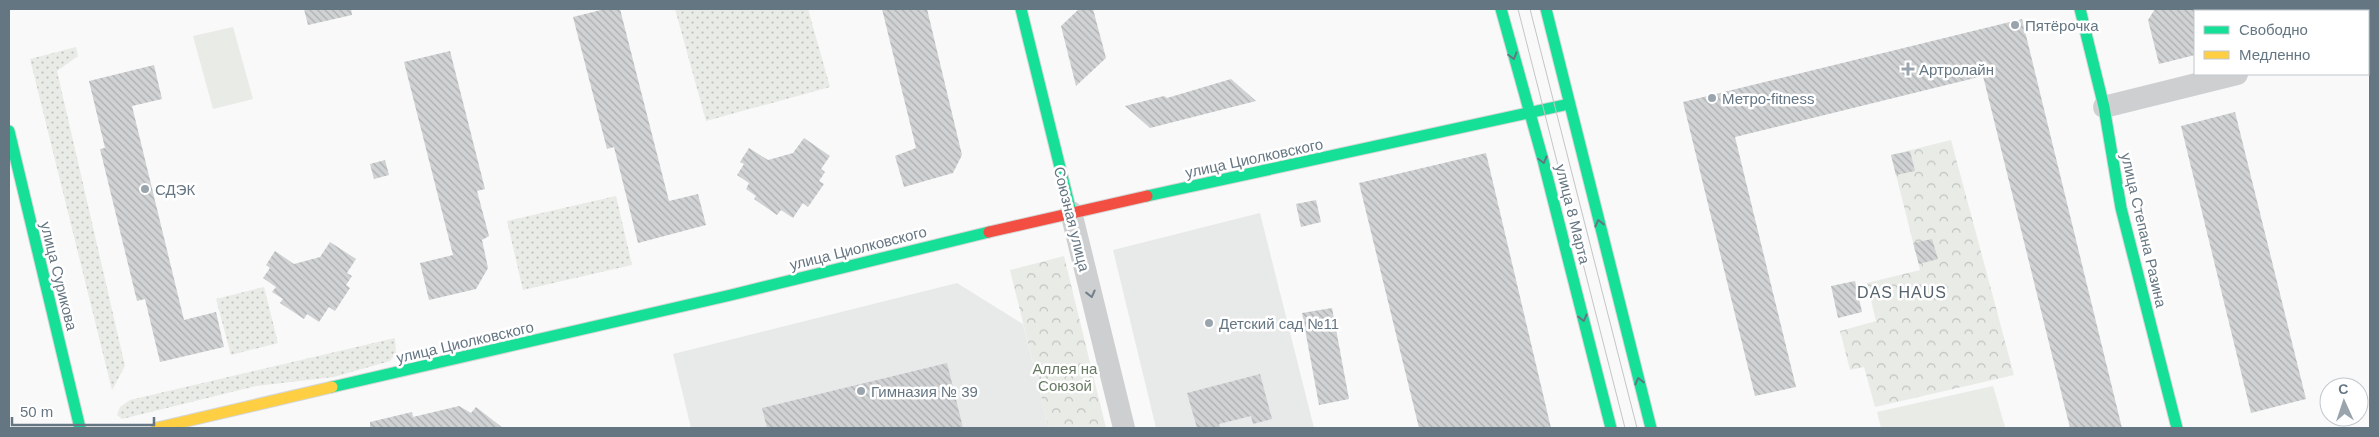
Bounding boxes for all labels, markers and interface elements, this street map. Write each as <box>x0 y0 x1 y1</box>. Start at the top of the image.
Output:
legend <box>2194 10 2369 75</box>
place label: Пятёрочка <box>2025 17 2099 34</box>
marker: Пятёрочка <box>2009 19 2021 31</box>
text: Свободно <box>2239 21 2308 38</box>
text: Медленно <box>2239 46 2310 63</box>
one-way arrow <box>1508 51 1518 59</box>
place label: Артролайн <box>1919 61 1994 78</box>
marker: Артролайн <box>1901 62 1915 76</box>
place label: Метро-fitness <box>1722 90 1814 107</box>
marker: Метро-fitness <box>1706 92 1718 104</box>
street label: улица Циолковского <box>1183 135 1325 181</box>
street label: улица Степана Разина <box>2118 151 2170 310</box>
one-way arrow <box>1538 156 1548 164</box>
street label: улица 8 Марта <box>1552 162 1594 266</box>
street label: Союзная улица <box>1051 165 1093 274</box>
place label: СДЭК <box>155 181 195 198</box>
marker: СДЭК <box>139 183 151 195</box>
one-way arrow <box>1594 219 1605 228</box>
street label: улица Сурикова <box>37 220 81 333</box>
street label: улица Циолковского <box>788 223 928 273</box>
district label: DAS HAUS <box>1857 284 1947 301</box>
one-way arrow <box>1085 289 1095 297</box>
one-way arrow <box>1578 313 1588 321</box>
place label: Детский сад №11 <box>1219 315 1339 332</box>
marker: Детский сад №11 <box>1203 317 1215 329</box>
street label: улица Циолковского <box>395 318 535 366</box>
park label: Аллея на Союзой <box>1033 360 1098 394</box>
one-way arrow <box>1634 376 1645 385</box>
north arrow <box>2319 377 2369 427</box>
text: С <box>2338 381 2349 397</box>
place label: Гимназия № 39 <box>871 383 978 400</box>
marker: Гимназия № 39 <box>855 385 867 397</box>
scale bar <box>12 394 155 426</box>
text: 50 m <box>20 403 53 420</box>

